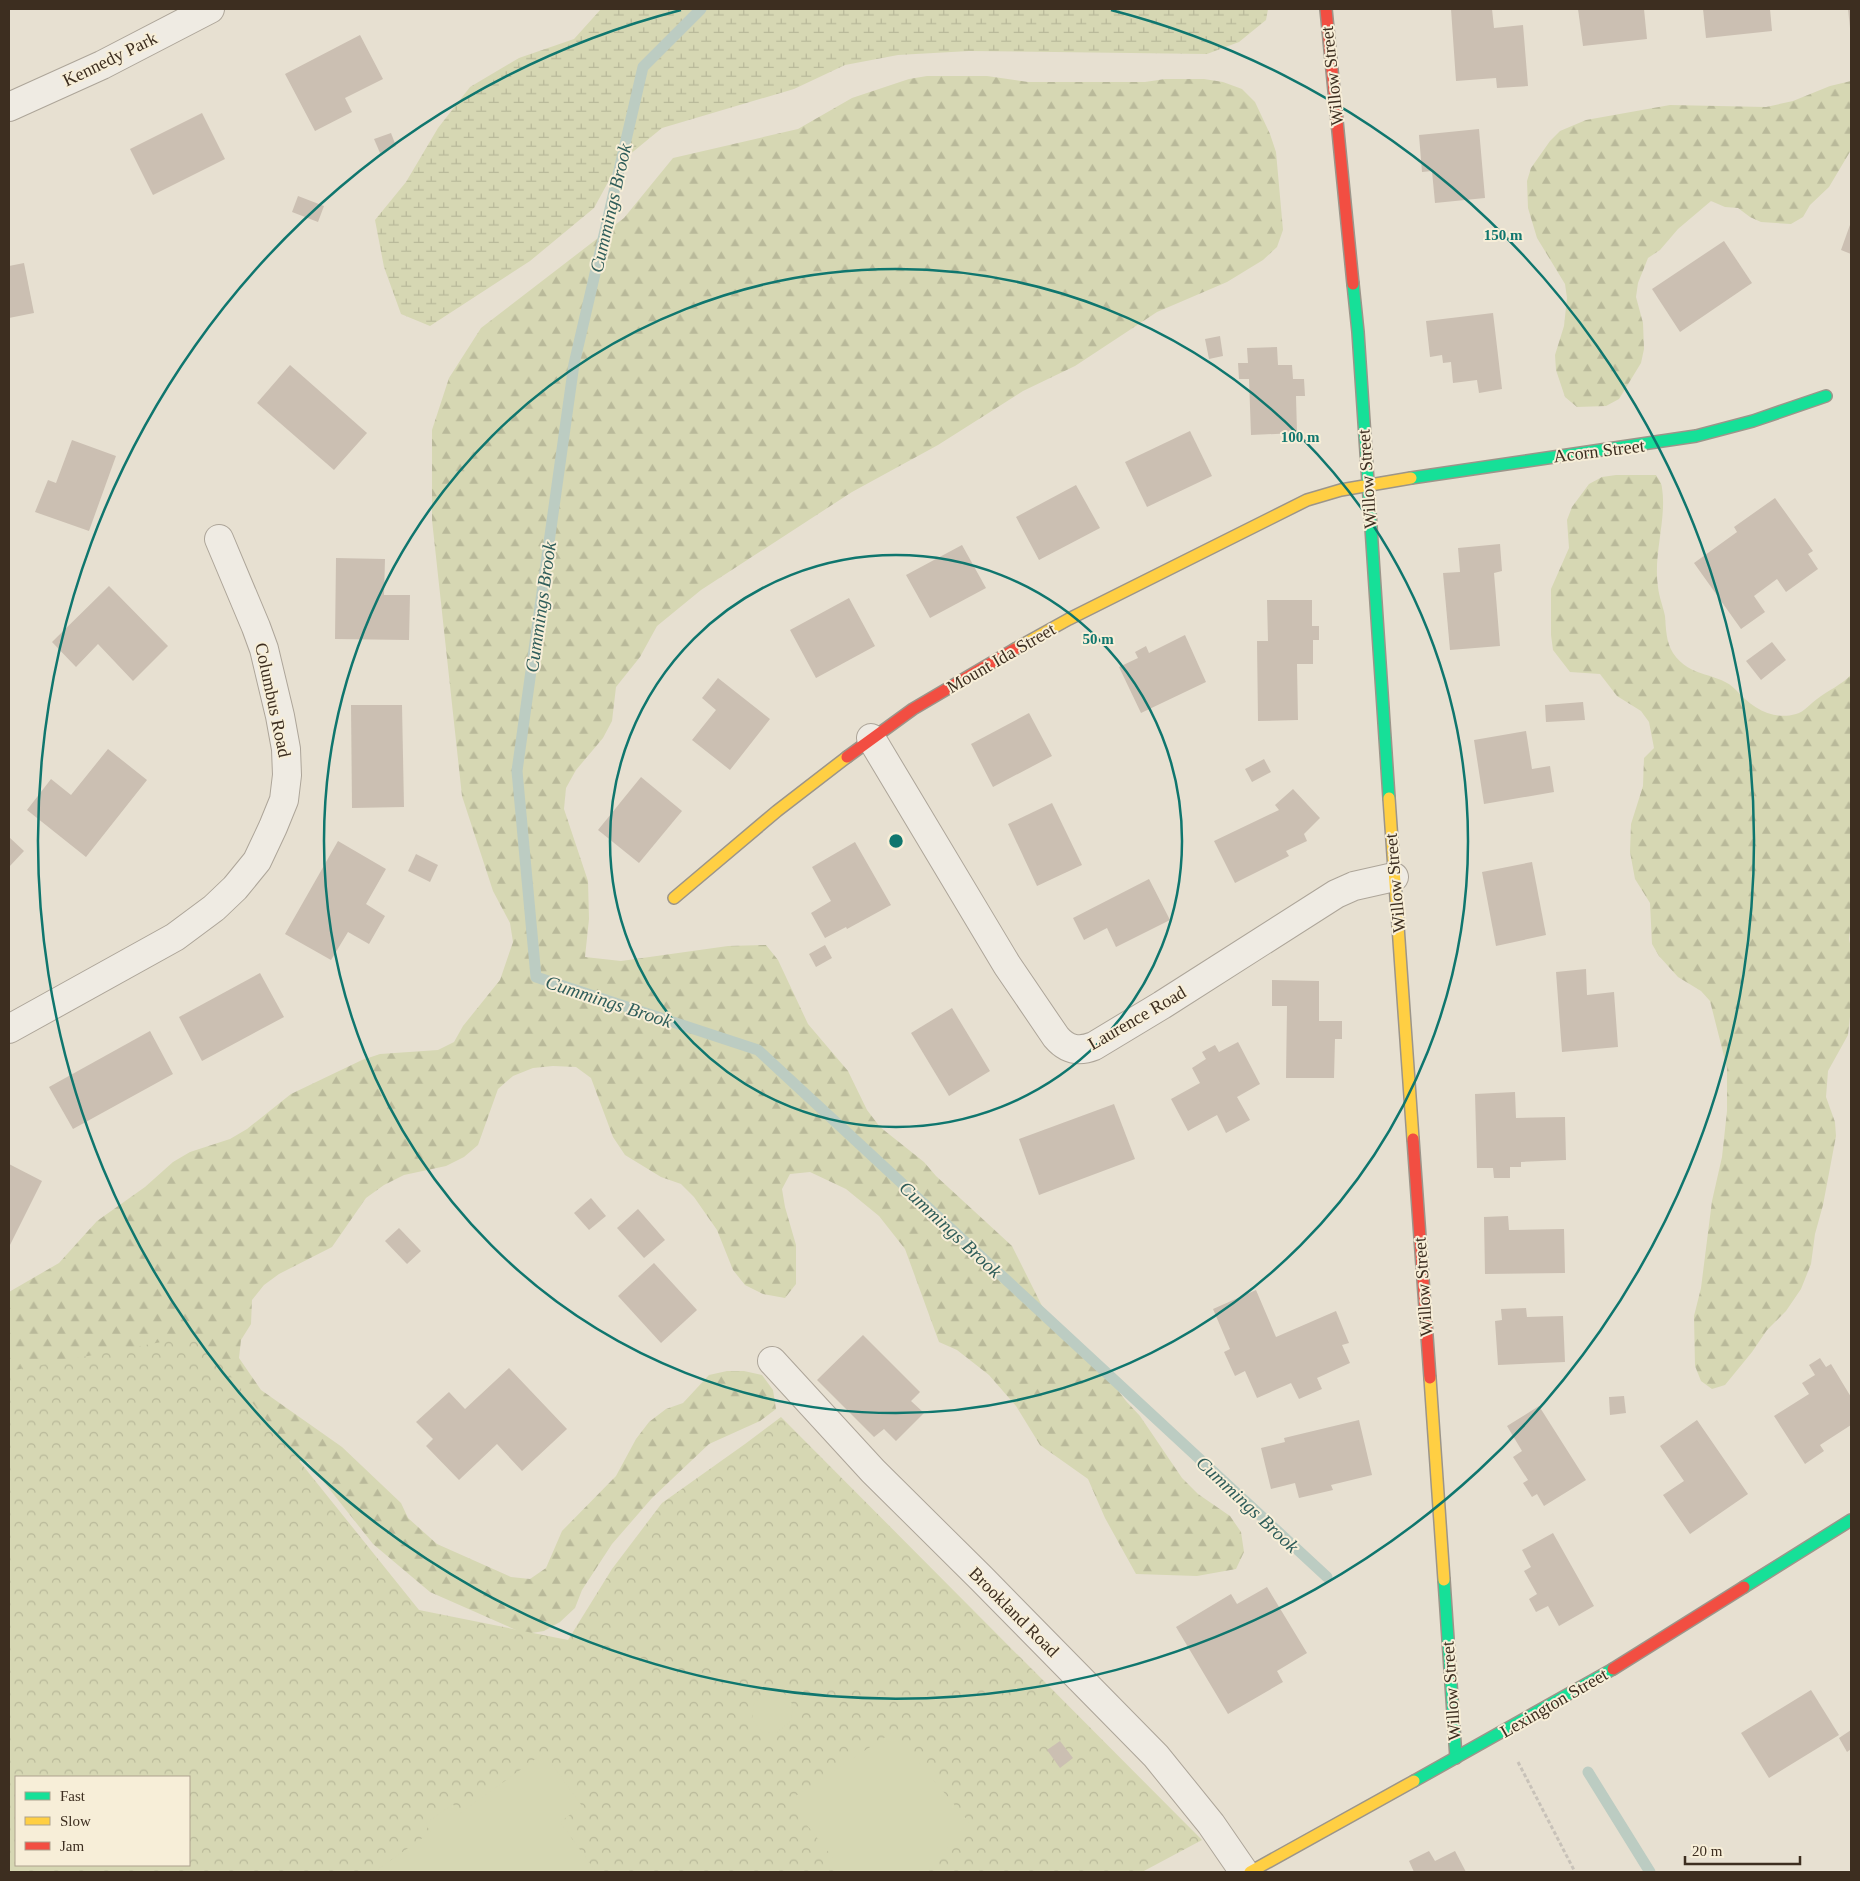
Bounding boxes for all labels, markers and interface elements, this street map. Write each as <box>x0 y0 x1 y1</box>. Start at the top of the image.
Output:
street label: Willow Street <box>1317 25 1347 127</box>
street label: Kennedy Park <box>60 28 160 90</box>
water label: Cummings Brook <box>585 141 636 275</box>
text: 150 m <box>1484 227 1523 243</box>
text: 100 m <box>1281 429 1320 445</box>
street label: Willow Street <box>1354 429 1380 529</box>
street label: Acorn Street <box>1552 436 1646 466</box>
water label: Cummings Brook <box>521 540 560 674</box>
street label: Mount Ida Street <box>943 619 1059 697</box>
text: 50 m <box>1082 631 1114 647</box>
street label: Columbus Road <box>251 641 295 759</box>
centre of rings <box>887 832 905 850</box>
street label: Willow Street <box>1381 832 1409 934</box>
water label: Cummings Brook <box>543 971 675 1032</box>
street label: Laurence Road <box>1085 982 1189 1054</box>
water label: Cummings Brook <box>895 1177 1006 1282</box>
street label: Willow Street <box>1410 1237 1436 1337</box>
water label: Cummings Brook <box>1192 1452 1303 1557</box>
street label: Brookland Road <box>965 1563 1063 1661</box>
street label: Willow Street <box>1438 1641 1464 1741</box>
street label: Lexington Street <box>1497 1664 1611 1742</box>
legend <box>15 1776 190 1866</box>
text: Fast <box>60 1788 86 1804</box>
text: Slow <box>60 1813 91 1829</box>
scale bar <box>1685 1834 1800 1866</box>
text: Jam <box>60 1838 84 1854</box>
text: 20 m <box>1692 1843 1723 1859</box>

